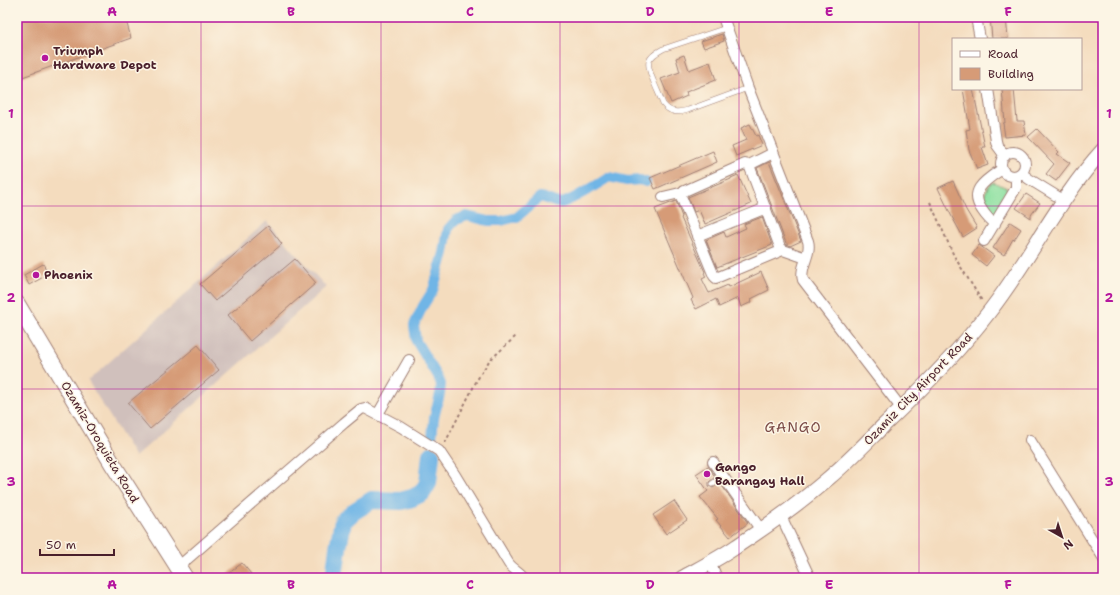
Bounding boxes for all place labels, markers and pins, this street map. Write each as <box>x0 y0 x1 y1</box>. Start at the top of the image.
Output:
place label: Triumph Hardware Depot <box>53 43 157 73</box>
marker: Triumph Hardware Depot <box>40 53 50 63</box>
place label: Phoenix <box>44 267 93 283</box>
marker: Phoenix <box>31 270 41 280</box>
place label: Gango Barangay Hall <box>715 459 805 489</box>
marker: Gango Barangay Hall <box>702 469 712 479</box>

